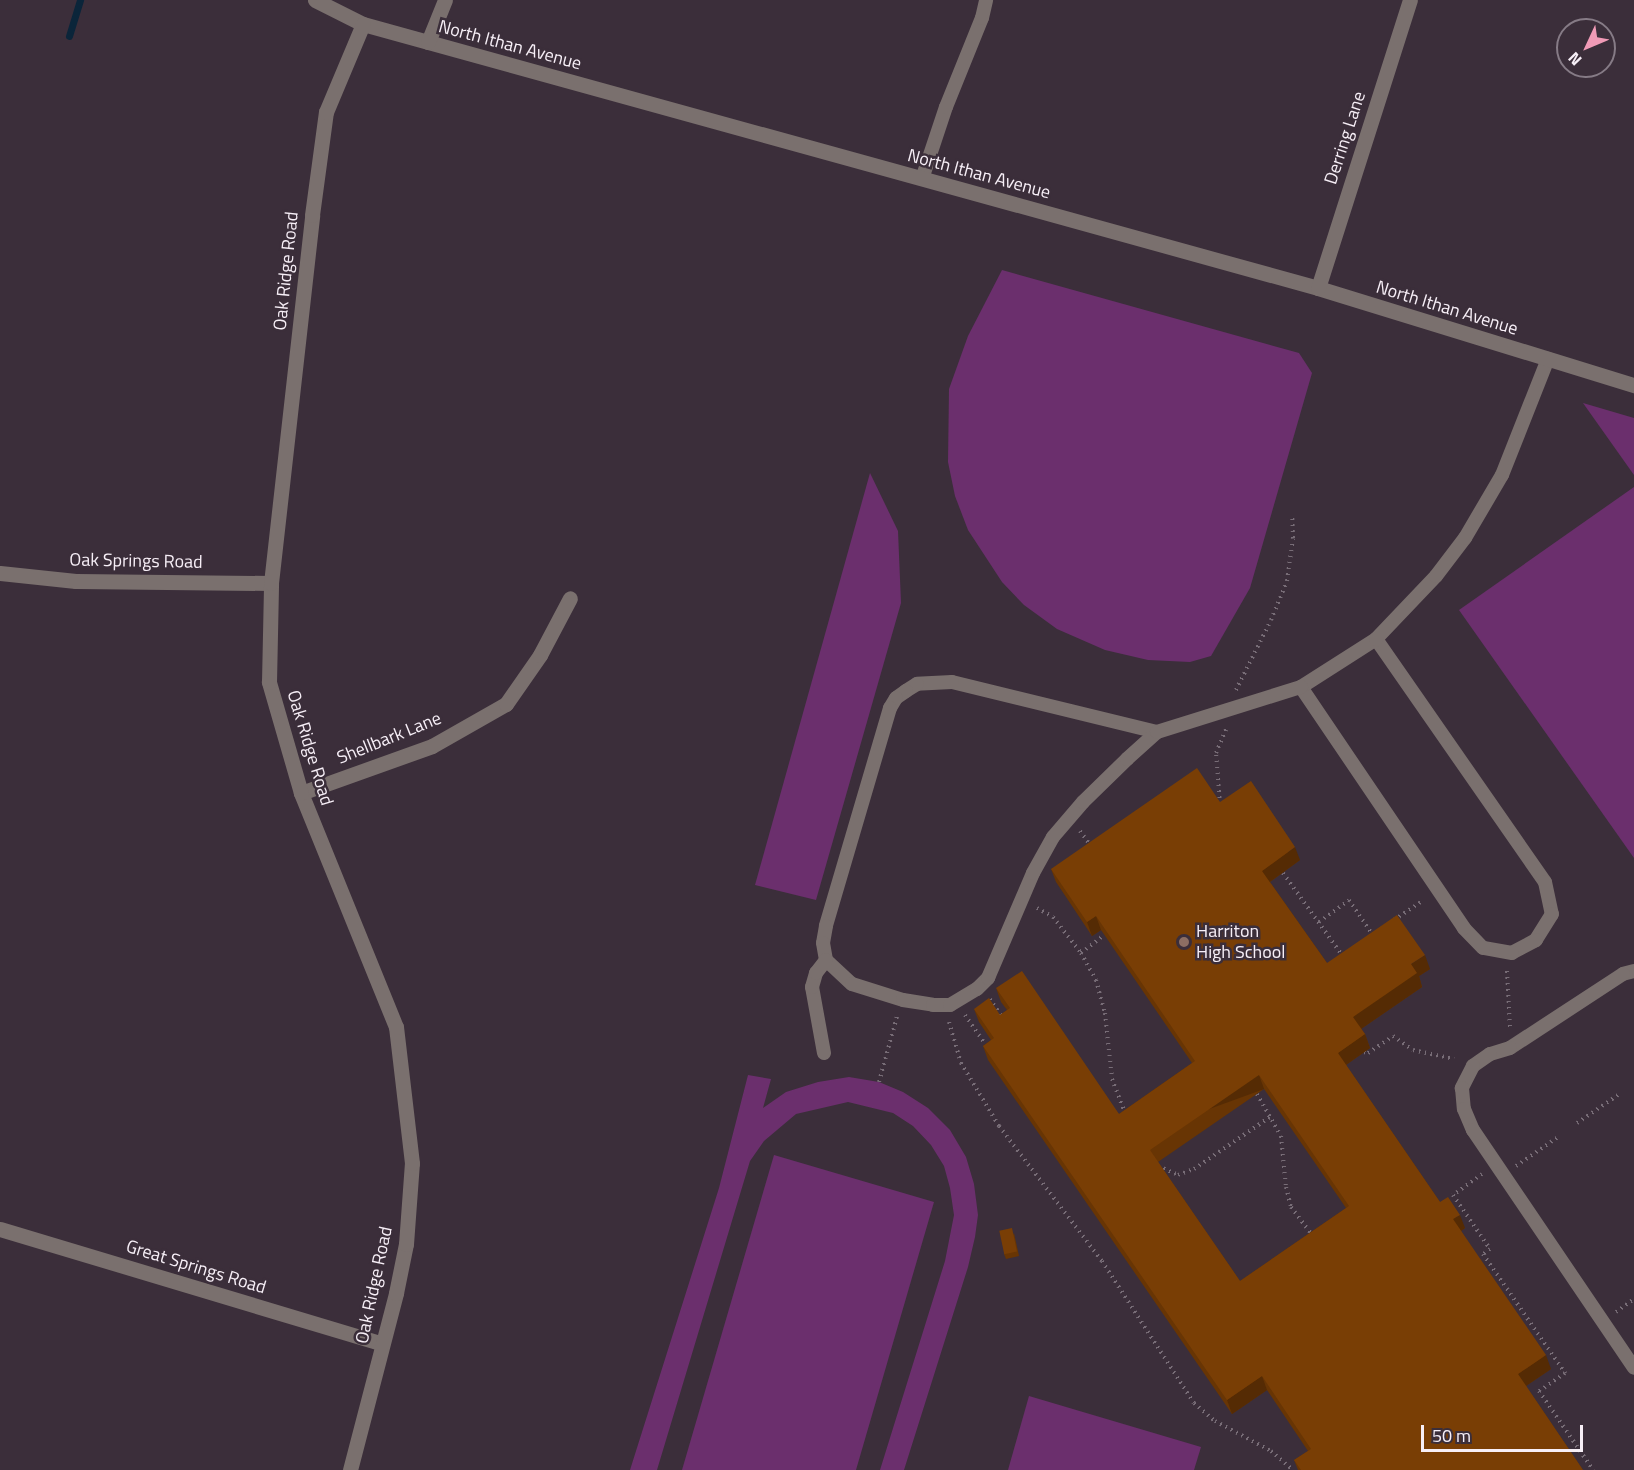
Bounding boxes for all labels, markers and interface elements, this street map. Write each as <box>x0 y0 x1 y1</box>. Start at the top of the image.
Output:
street label: North Ithan Avenue <box>436 16 584 74</box>
north arrow <box>1556 18 1616 78</box>
text: N <box>1562 47 1587 71</box>
street label: Derring Lane <box>1320 89 1370 187</box>
street label: North Ithan Avenue <box>905 145 1053 203</box>
street label: Oak Ridge Road <box>269 211 303 331</box>
street label: North Ithan Avenue <box>1373 276 1521 340</box>
street label: Oak Springs Road <box>69 549 203 573</box>
street label: Oak Ridge Road <box>282 688 338 808</box>
street label: Shellbark Lane <box>334 707 444 769</box>
place label: Harriton High School <box>1196 921 1285 964</box>
marker: Harriton High School <box>1177 935 1191 949</box>
street label: Oak Ridge Road <box>351 1224 397 1346</box>
street label: Great Springs Road <box>123 1235 269 1299</box>
scale bar <box>1424 1413 1586 1451</box>
text: 50 m <box>1432 1422 1471 1449</box>

